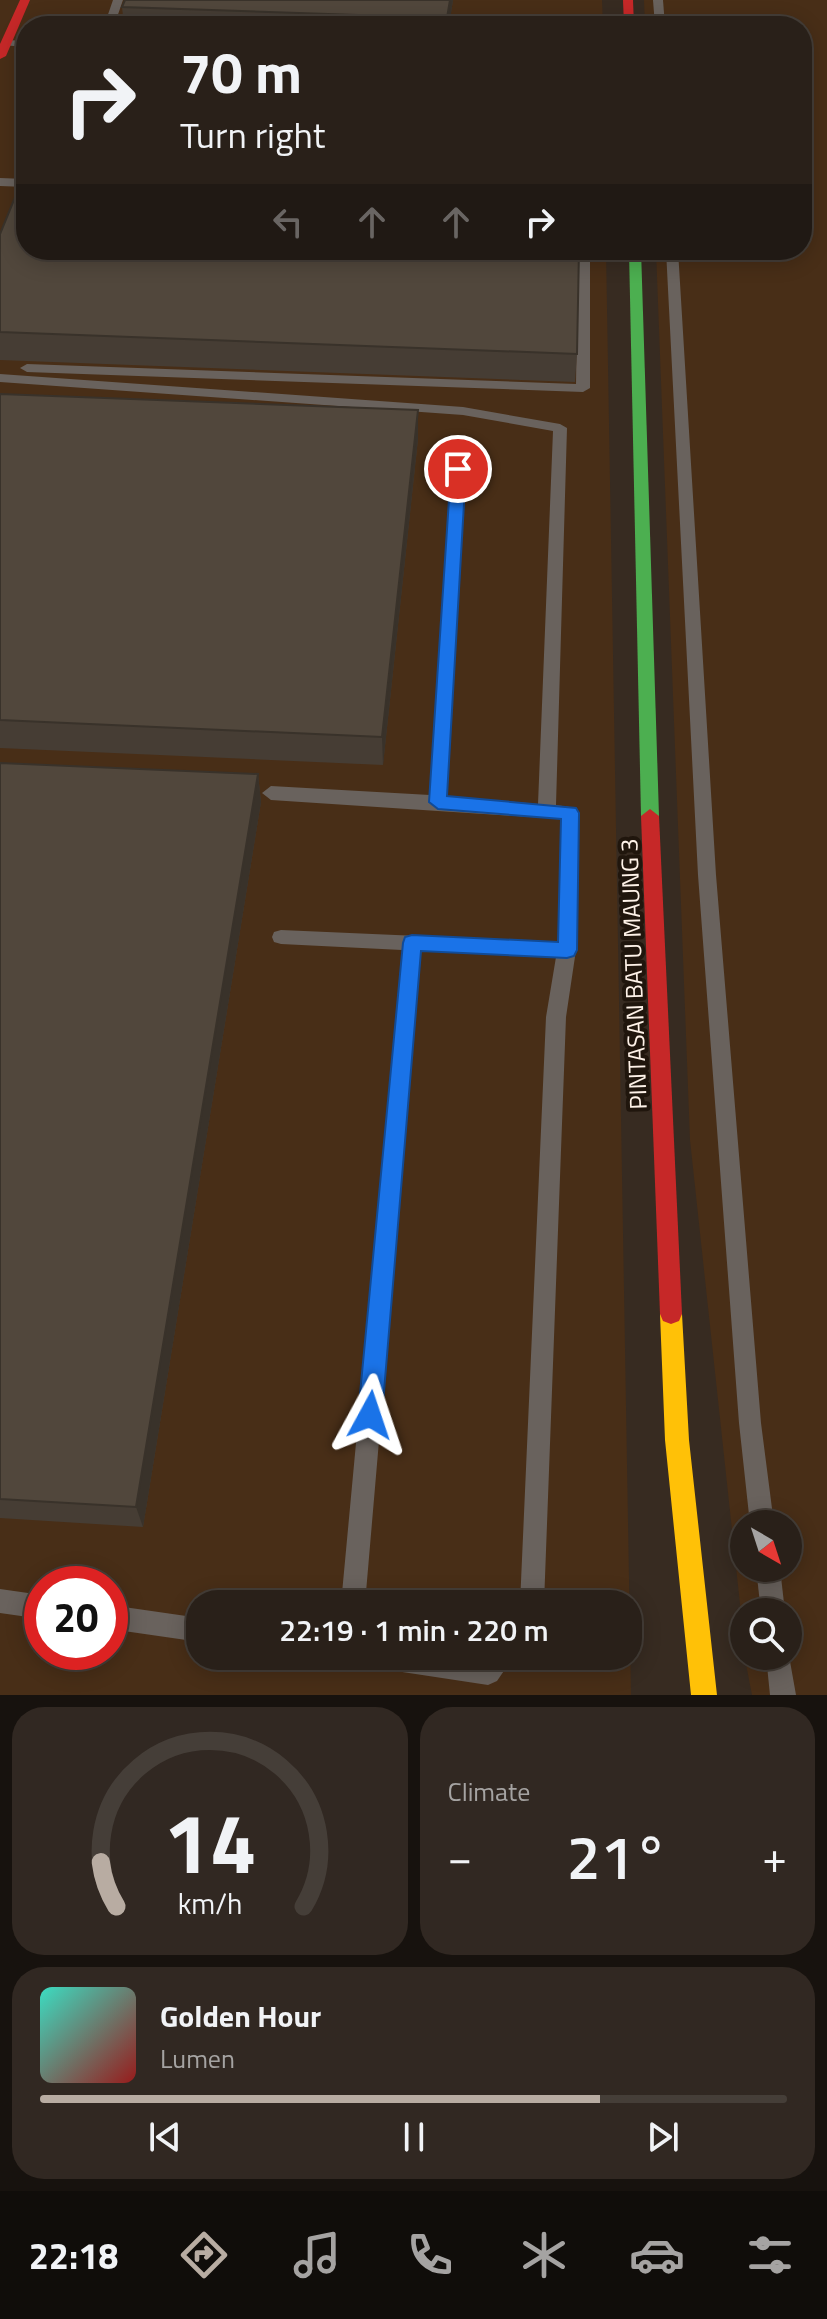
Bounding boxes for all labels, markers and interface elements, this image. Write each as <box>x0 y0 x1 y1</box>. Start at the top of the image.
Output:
text: 70 m <box>180 30 302 115</box>
icon: right <box>48 48 152 152</box>
text: Turn right <box>180 107 325 162</box>
icon: left <box>266 200 310 244</box>
icon: ahead <box>350 200 394 244</box>
icon: ahead <box>434 200 478 244</box>
icon: right <box>518 200 562 244</box>
pin <box>424 435 492 503</box>
icon: arrive <box>436 447 480 491</box>
street label: PINTASAN BATU MAUNG 3 <box>610 838 656 1110</box>
position arrow <box>328 1373 412 1457</box>
north arrow <box>730 1510 802 1582</box>
map controls <box>730 1510 802 1670</box>
speed limit sign: 20 <box>24 1566 128 1670</box>
button: search <box>730 1598 802 1670</box>
text: 22:19 · 1 min · 220 m <box>279 1607 549 1653</box>
text: Climate <box>448 1772 530 1811</box>
text: 14 <box>163 1779 256 1905</box>
text: 21° <box>567 1811 668 1902</box>
text: − <box>448 1823 472 1890</box>
text: + <box>762 1823 787 1890</box>
text: km/h <box>177 1882 242 1925</box>
text: Golden Hour <box>160 1993 321 2039</box>
text: Lumen <box>160 2039 235 2078</box>
icon: previous <box>143 2115 187 2159</box>
icon: pause <box>392 2115 436 2159</box>
icon: next <box>641 2115 685 2159</box>
icon: directions <box>176 2227 232 2283</box>
icon: music <box>289 2227 345 2283</box>
icon: phone <box>402 2227 458 2283</box>
icon: climate <box>516 2227 572 2283</box>
icon: car <box>629 2227 685 2283</box>
icon: filters <box>742 2227 798 2283</box>
text: 22:18 <box>29 2228 119 2283</box>

